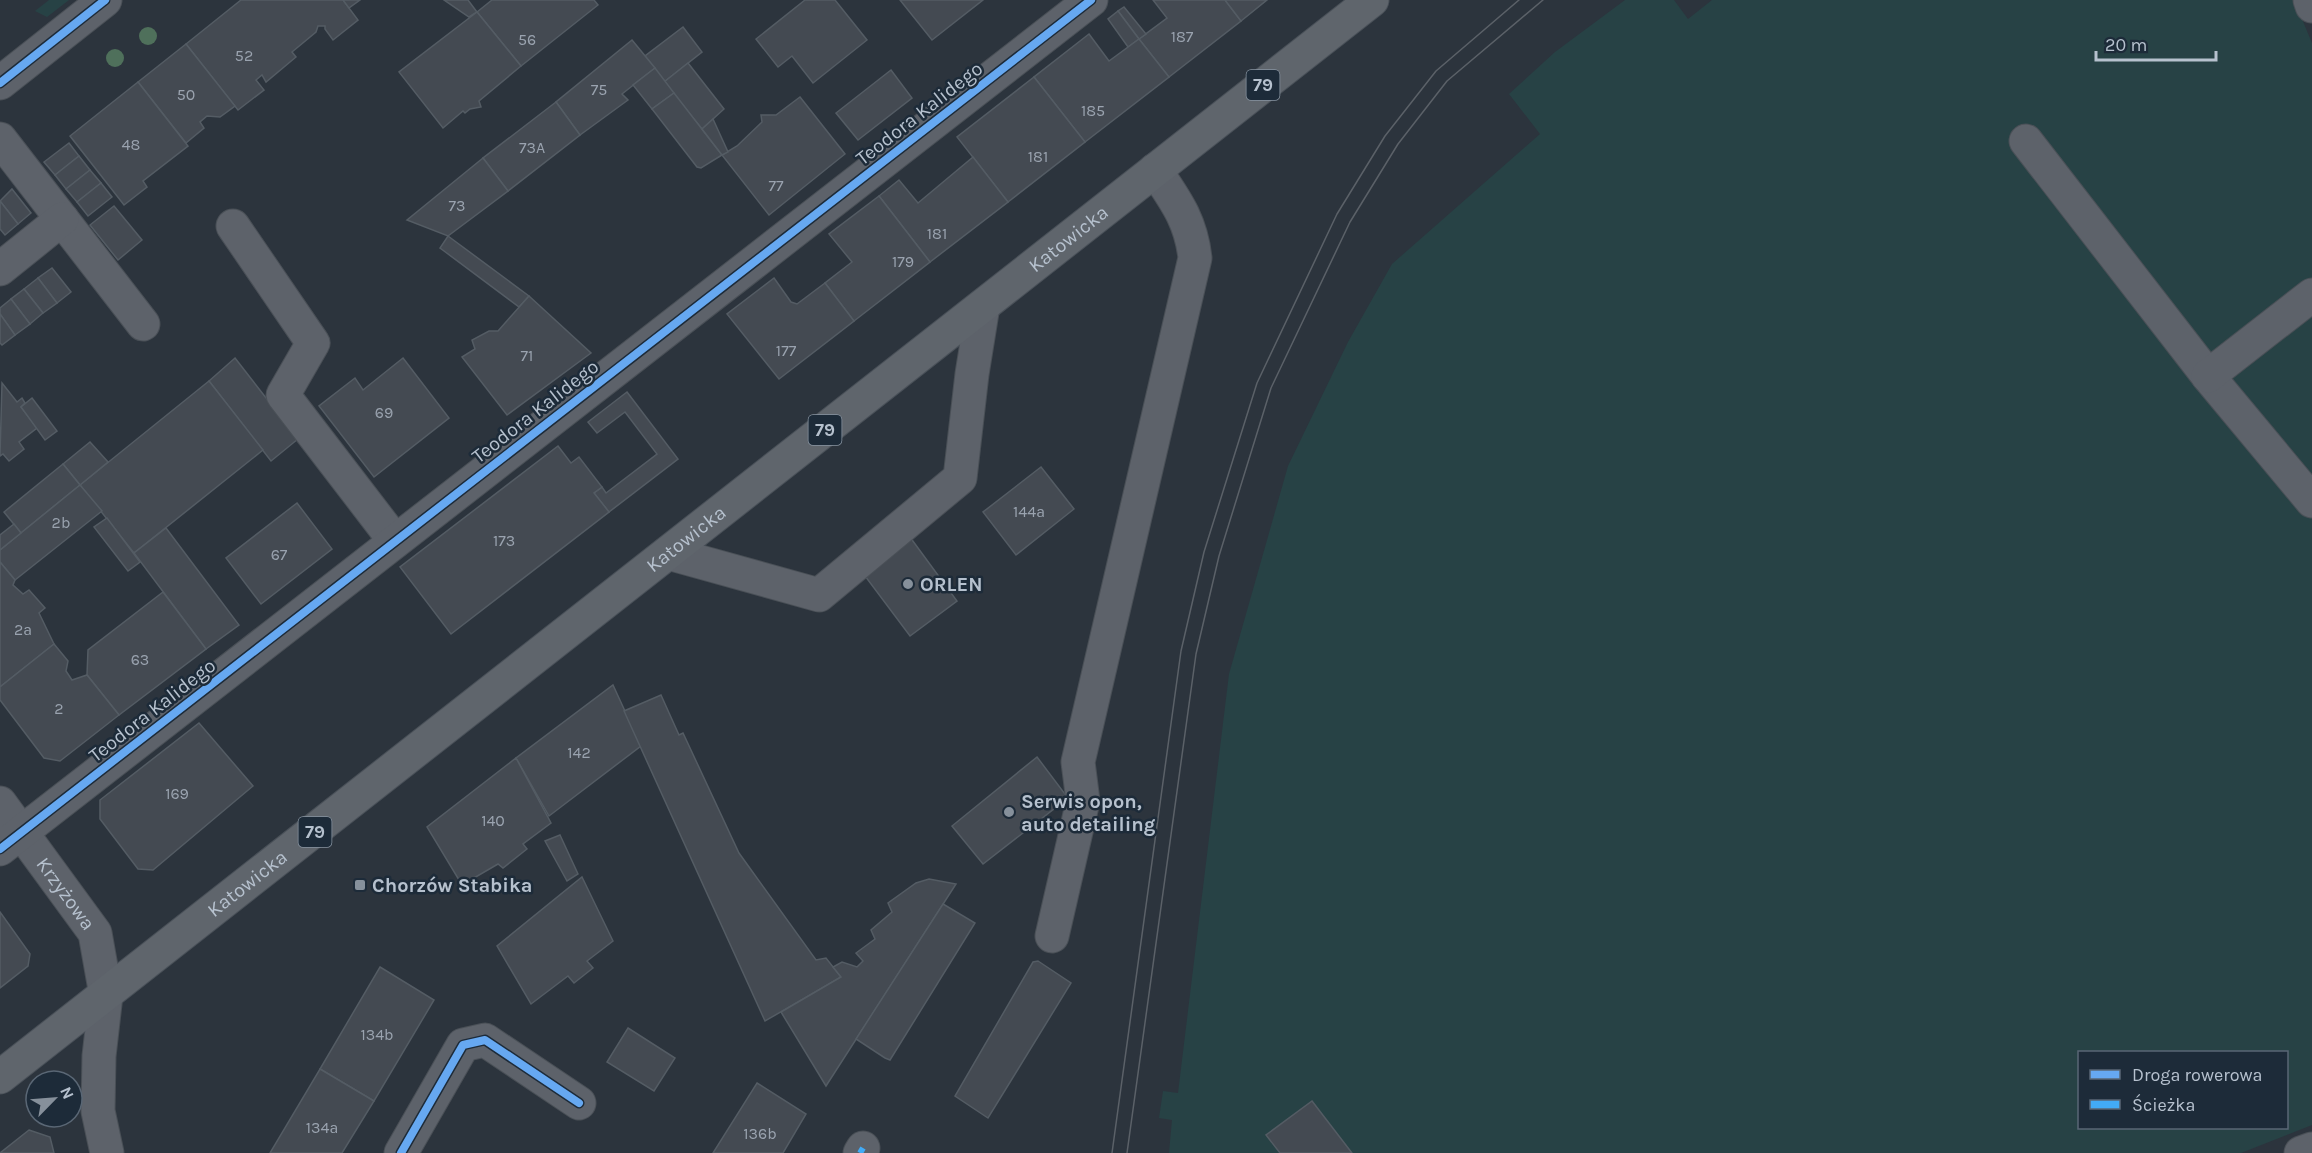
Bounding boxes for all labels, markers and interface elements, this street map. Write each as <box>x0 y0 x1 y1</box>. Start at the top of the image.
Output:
scale bar <box>2096 24 2216 62</box>
house number: 187 <box>1171 27 1194 46</box>
house number: 56 <box>518 30 536 49</box>
text: 20 m <box>2105 34 2147 56</box>
house number: 52 <box>235 46 253 65</box>
street label: Teodora Kalidego <box>851 57 987 170</box>
road number: 79 <box>1246 70 1280 100</box>
house number: 75 <box>591 80 607 99</box>
house number: 50 <box>177 85 195 104</box>
house number: 185 <box>1081 101 1105 120</box>
house number: 48 <box>122 135 140 154</box>
house number: 73A <box>519 138 545 157</box>
house number: 181 <box>1028 147 1048 166</box>
house number: 77 <box>768 176 784 195</box>
house number: 73 <box>449 196 465 215</box>
street label: Katowicka <box>1024 201 1113 277</box>
house number: 181 <box>927 224 947 243</box>
house number: 179 <box>892 252 914 271</box>
house number: 177 <box>776 341 797 360</box>
house number: 71 <box>521 346 533 365</box>
street label: Teodora Kalidego <box>467 355 603 468</box>
house number: 69 <box>375 403 393 422</box>
road number: 79 <box>808 415 842 445</box>
street label: Katowicka <box>642 501 731 577</box>
house number: 144a <box>1013 502 1045 521</box>
house number: 2b <box>52 513 70 532</box>
house number: 173 <box>493 531 515 550</box>
house number: 67 <box>271 545 288 564</box>
place label: ORLEN <box>920 573 982 596</box>
marker: ORLEN <box>901 577 915 591</box>
house number: 2a <box>14 620 32 639</box>
house number: 63 <box>131 650 149 669</box>
street label: Teodora Kalidego <box>84 654 220 767</box>
house number: 2 <box>54 699 64 718</box>
house number: 142 <box>567 743 591 762</box>
house number: 169 <box>165 784 189 803</box>
place label: Serwis opon, auto detailing <box>1021 790 1156 836</box>
marker: Serwis opon, auto detailing <box>1002 805 1016 819</box>
house number: 140 <box>481 811 505 830</box>
road number: 79 <box>298 817 332 847</box>
street label: Katowicka <box>203 845 292 922</box>
street label: Krzyżowa <box>32 853 100 934</box>
place label: Chorzów Stabika <box>372 874 532 897</box>
marker: Chorzów Stabika <box>353 878 367 892</box>
house number: 134b <box>360 1025 394 1044</box>
legend <box>2078 1051 2288 1129</box>
text: Droga rowerowa <box>2132 1064 2263 1086</box>
north arrow <box>24 1069 84 1129</box>
text: N <box>56 1084 78 1102</box>
text: Ścieżka <box>2132 1093 2195 1116</box>
house number: 134a <box>306 1118 338 1137</box>
house number: 136b <box>743 1124 777 1143</box>

